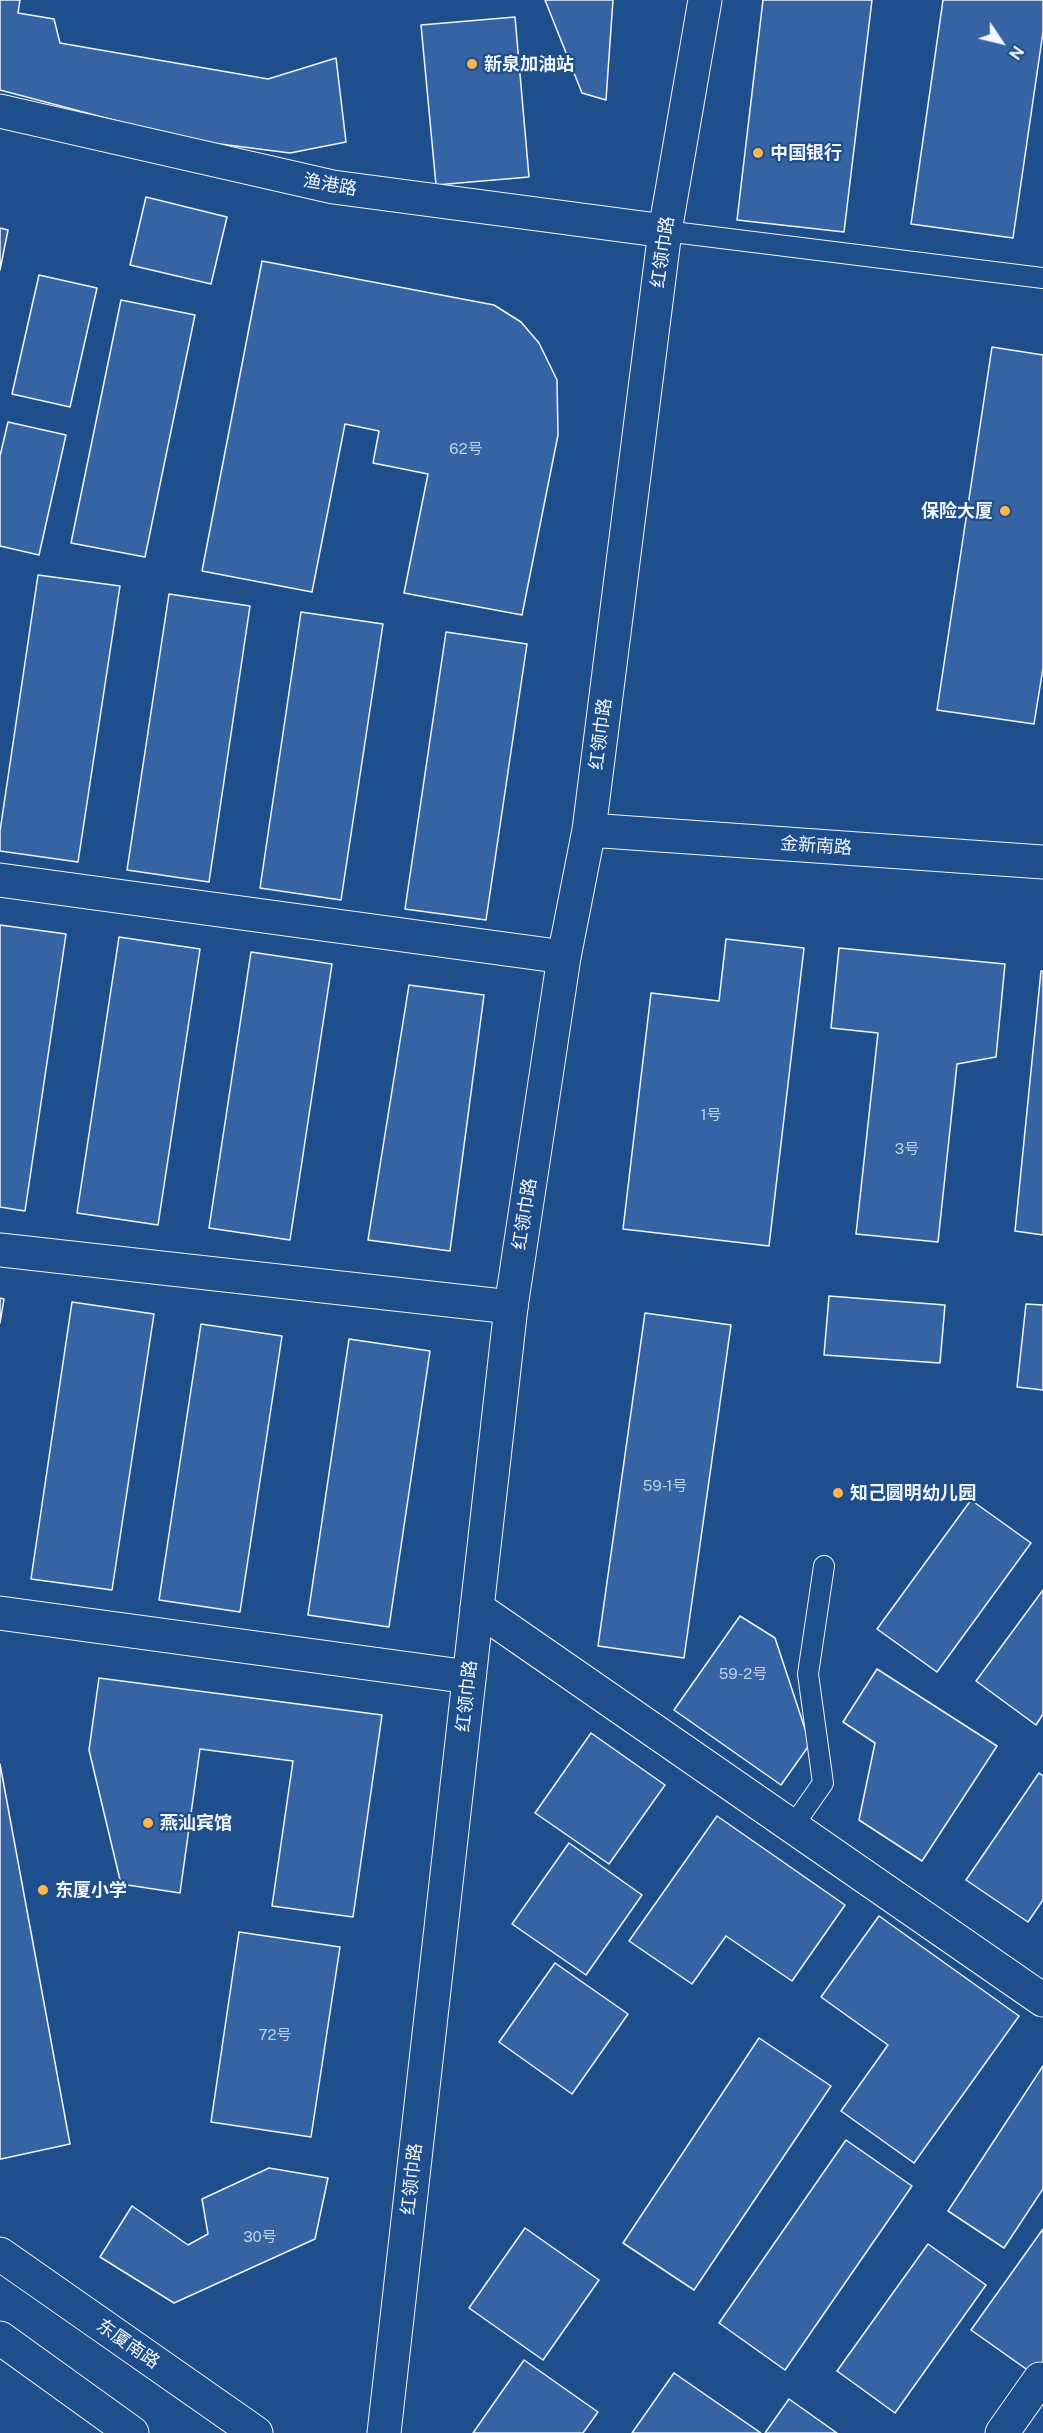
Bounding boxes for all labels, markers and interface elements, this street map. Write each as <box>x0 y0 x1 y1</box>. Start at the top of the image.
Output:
north arrow <box>971 12 1031 72</box>
text: N <box>1005 42 1028 63</box>
place label: 新泉加油站 <box>484 53 574 75</box>
marker: 新泉加油站 <box>465 57 479 71</box>
place label: 中国银行 <box>770 142 842 164</box>
marker: 中国银行 <box>751 146 765 160</box>
street label: 渔港路 <box>302 170 358 200</box>
street label: 红领巾路 <box>647 215 679 289</box>
house number: 62号 <box>449 440 483 458</box>
place label: 保险大厦 <box>921 500 993 522</box>
marker: 保险大厦 <box>998 504 1012 518</box>
street label: 红领巾路 <box>586 697 616 771</box>
street label: 金新南路 <box>779 833 853 859</box>
house number: 1号 <box>700 1106 722 1124</box>
house number: 3号 <box>895 1140 919 1158</box>
street label: 红领巾路 <box>509 1177 541 1251</box>
house number: 59-1号 <box>643 1477 687 1495</box>
place label: 知己圆明幼儿园 <box>850 1482 976 1504</box>
marker: 知己圆明幼儿园 <box>831 1486 845 1500</box>
street label: 红领巾路 <box>452 1659 482 1733</box>
house number: 59-2号 <box>719 1665 767 1683</box>
place label: 燕汕宾馆 <box>160 1812 232 1834</box>
marker: 燕汕宾馆 <box>141 1816 155 1830</box>
place label: 东厦小学 <box>55 1879 127 1901</box>
marker: 东厦小学 <box>36 1883 50 1897</box>
house number: 72号 <box>258 2026 292 2044</box>
street label: 红领巾路 <box>397 2142 427 2216</box>
house number: 30号 <box>243 2228 277 2246</box>
street label: 东厦南路 <box>92 2315 164 2373</box>

